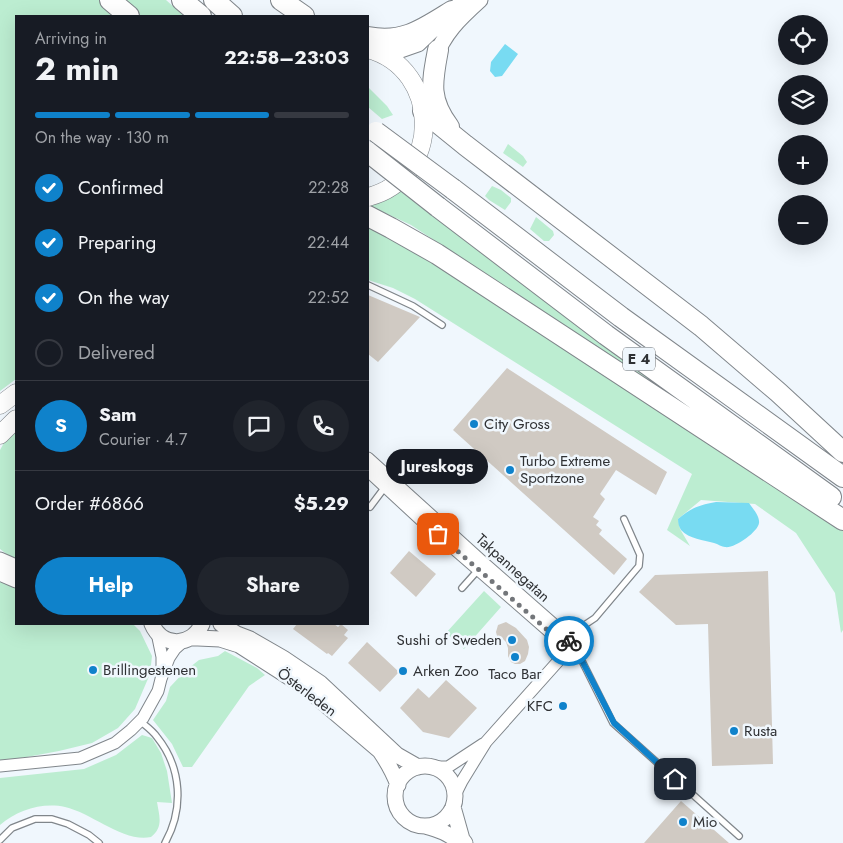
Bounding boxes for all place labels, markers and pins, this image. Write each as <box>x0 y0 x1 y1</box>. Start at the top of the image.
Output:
place label: City Gross <box>484 413 550 435</box>
marker: City Gross <box>468 418 480 430</box>
callout: Jureskogs <box>387 449 489 484</box>
place label: Turbo Extreme Sportzone <box>520 450 611 489</box>
marker: Turbo Extreme Sportzone <box>504 464 516 476</box>
pin <box>417 513 459 555</box>
place label: Sushi of Sweden <box>397 629 502 651</box>
marker: Sushi of Sweden <box>506 634 518 646</box>
marker: Taco Bar <box>509 651 521 663</box>
place label: Brillingestenen <box>103 659 196 681</box>
place label: Arken Zoo <box>413 660 479 682</box>
place label: Taco Bar <box>488 663 542 685</box>
marker: Brillingestenen <box>87 664 99 676</box>
marker: Arken Zoo <box>397 665 409 677</box>
place label: KFC <box>527 695 553 717</box>
marker: KFC <box>557 700 569 712</box>
place label: Rusta <box>744 720 777 742</box>
marker: Rusta <box>728 725 740 737</box>
pin <box>654 758 696 800</box>
place label: Mio <box>693 811 717 833</box>
marker: Mio <box>677 816 689 828</box>

